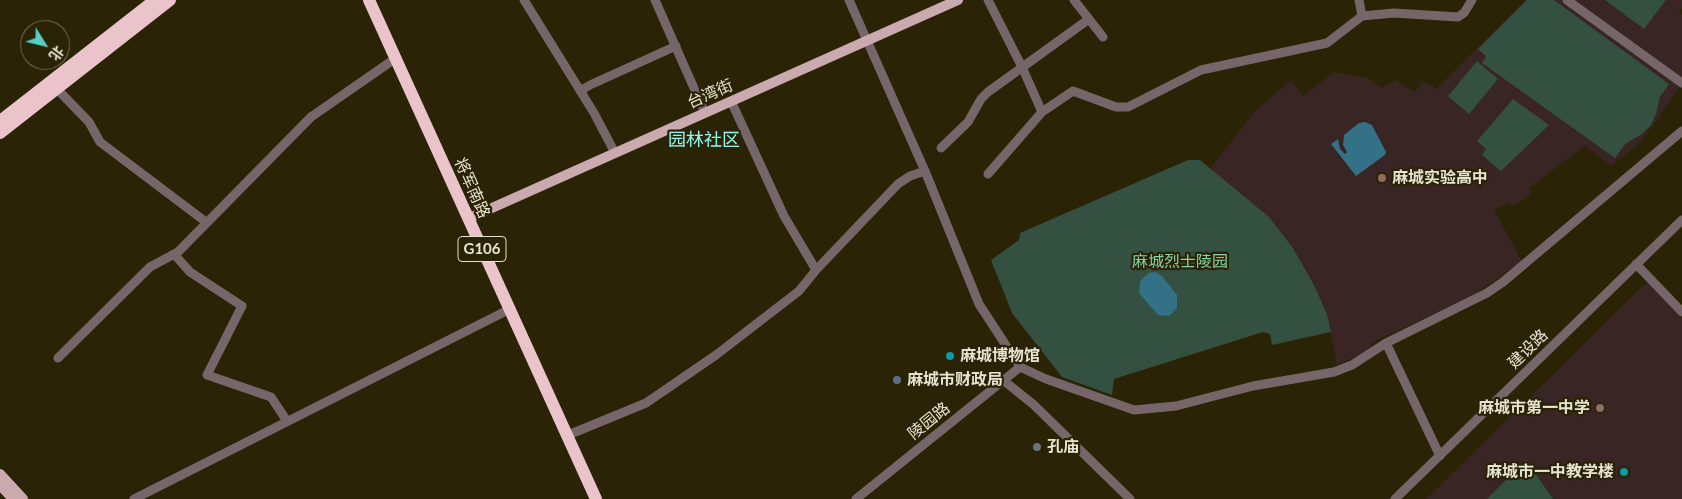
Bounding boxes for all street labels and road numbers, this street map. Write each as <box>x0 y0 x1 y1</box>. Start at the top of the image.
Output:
street label: 台湾街 <box>684 75 736 113</box>
street label: 将军南路 <box>450 155 494 221</box>
road number: G106 <box>458 236 506 262</box>
street label: 建设路 <box>1504 325 1552 373</box>
street label: 陵园路 <box>904 398 954 444</box>

